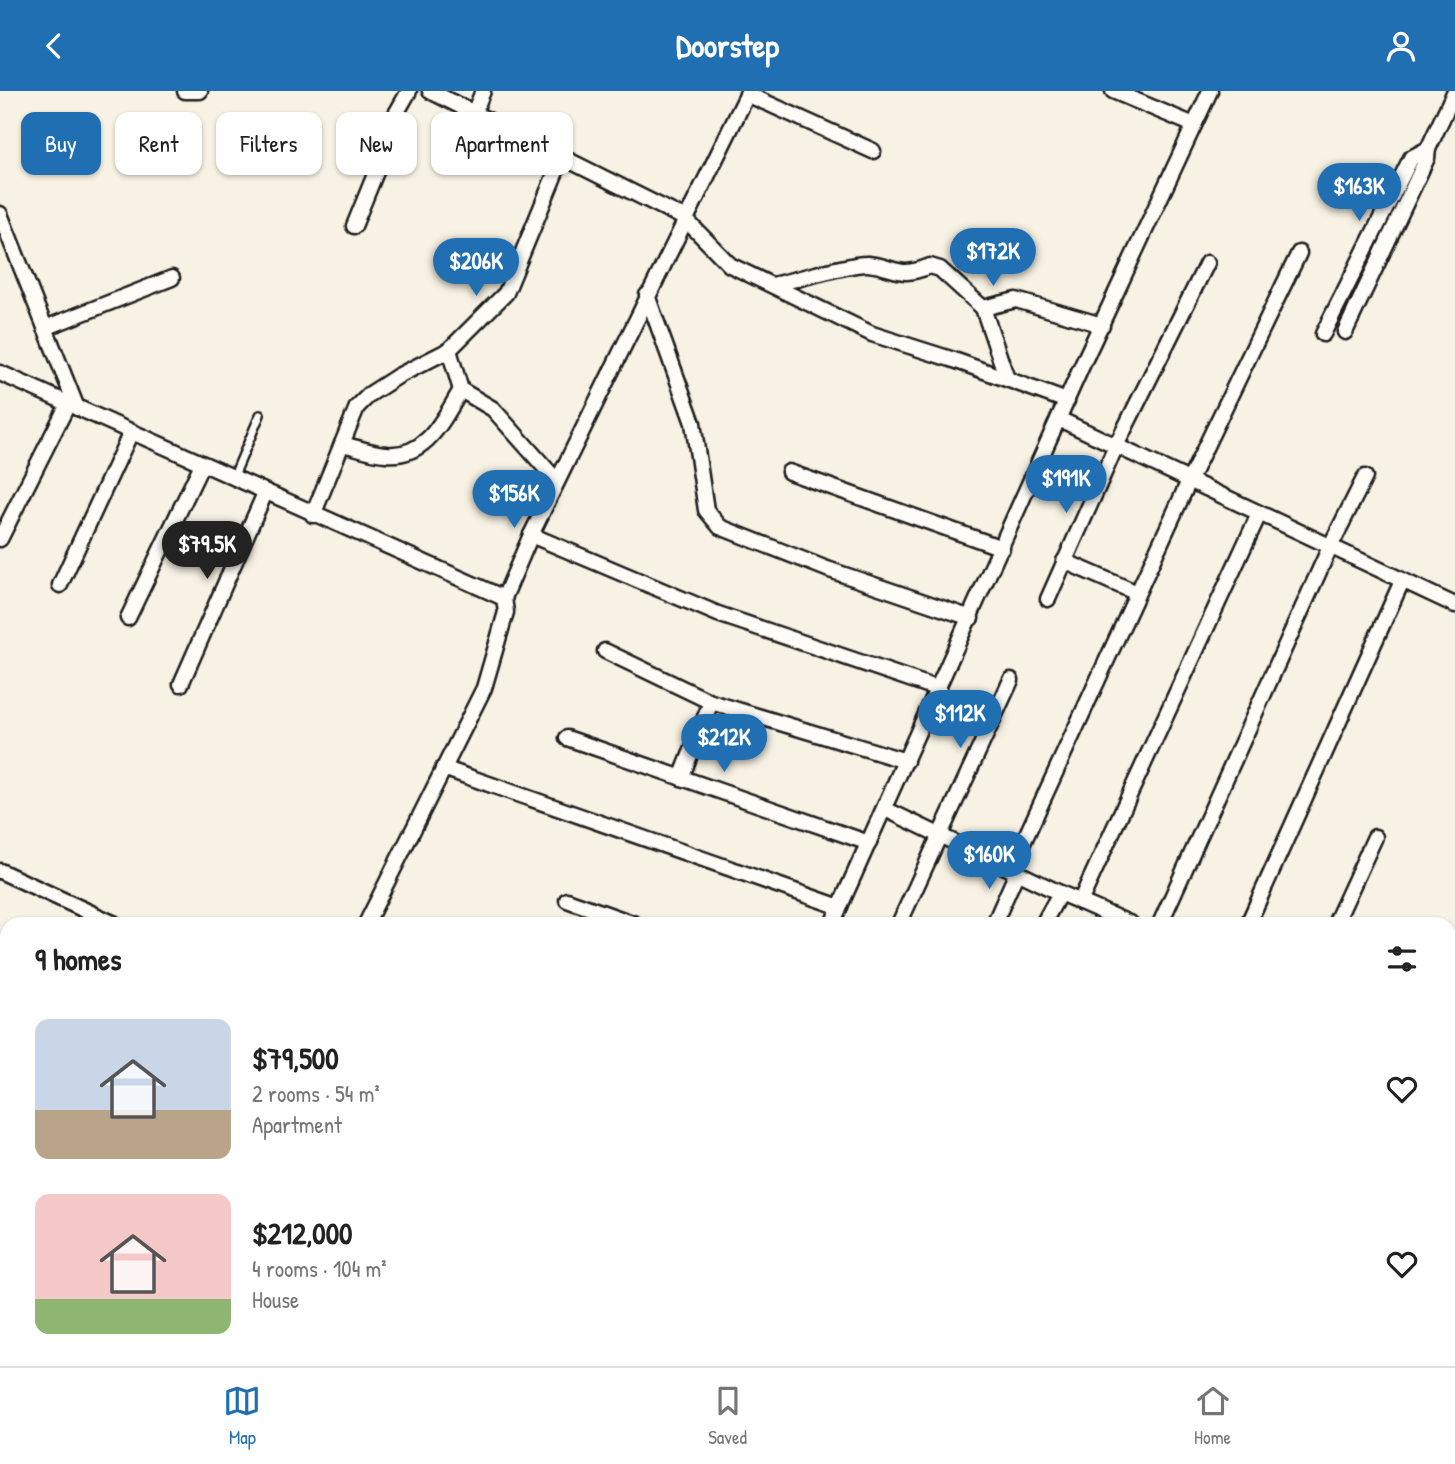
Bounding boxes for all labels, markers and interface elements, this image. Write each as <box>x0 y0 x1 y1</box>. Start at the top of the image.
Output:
text: Doorstep <box>676 24 779 67</box>
icon: back <box>35 27 73 65</box>
icon: person <box>1382 27 1420 65</box>
chip: Buy <box>21 112 101 175</box>
chip: Rent <box>115 112 202 175</box>
chip: Filters <box>216 112 322 175</box>
chip: New <box>336 112 417 175</box>
chip: Apartment <box>431 112 573 175</box>
pin: $163K <box>1310 163 1408 223</box>
text: $163K <box>1333 170 1385 201</box>
pin: $172K <box>944 229 1042 288</box>
text: $172K <box>966 235 1020 266</box>
pin: $206K <box>427 239 525 298</box>
text: $206K <box>449 245 503 276</box>
pin: $191K <box>1017 455 1115 515</box>
text: $191K <box>1042 462 1090 493</box>
pin: $156K <box>465 471 563 530</box>
text: $156K <box>489 477 539 508</box>
pin: $79.5K <box>150 521 264 581</box>
text: $79.5K <box>178 528 236 559</box>
pin: $112K <box>911 691 1009 750</box>
text: $112K <box>934 697 986 728</box>
pin: $212K <box>675 715 773 774</box>
text: $212K <box>697 721 751 752</box>
pin: $160K <box>940 831 1038 891</box>
text: $160K <box>963 838 1015 869</box>
text: 9 homes <box>35 939 122 979</box>
icon: filters <box>1383 940 1421 978</box>
text: $79,500 <box>252 1038 339 1078</box>
icon: home <box>91 1047 175 1131</box>
icon: heart <box>1383 1070 1421 1108</box>
text: 2 rooms · 54 m² <box>252 1078 380 1109</box>
text: Apartment <box>252 1109 342 1140</box>
text: $212,000 <box>252 1213 353 1253</box>
icon: home <box>91 1222 175 1306</box>
icon: heart <box>1383 1245 1421 1283</box>
text: 4 rooms · 104 m² <box>252 1253 386 1284</box>
text: House <box>252 1284 299 1315</box>
tab: Map <box>223 1382 261 1450</box>
tab: Saved <box>708 1382 747 1450</box>
tab: Home <box>1194 1382 1232 1450</box>

